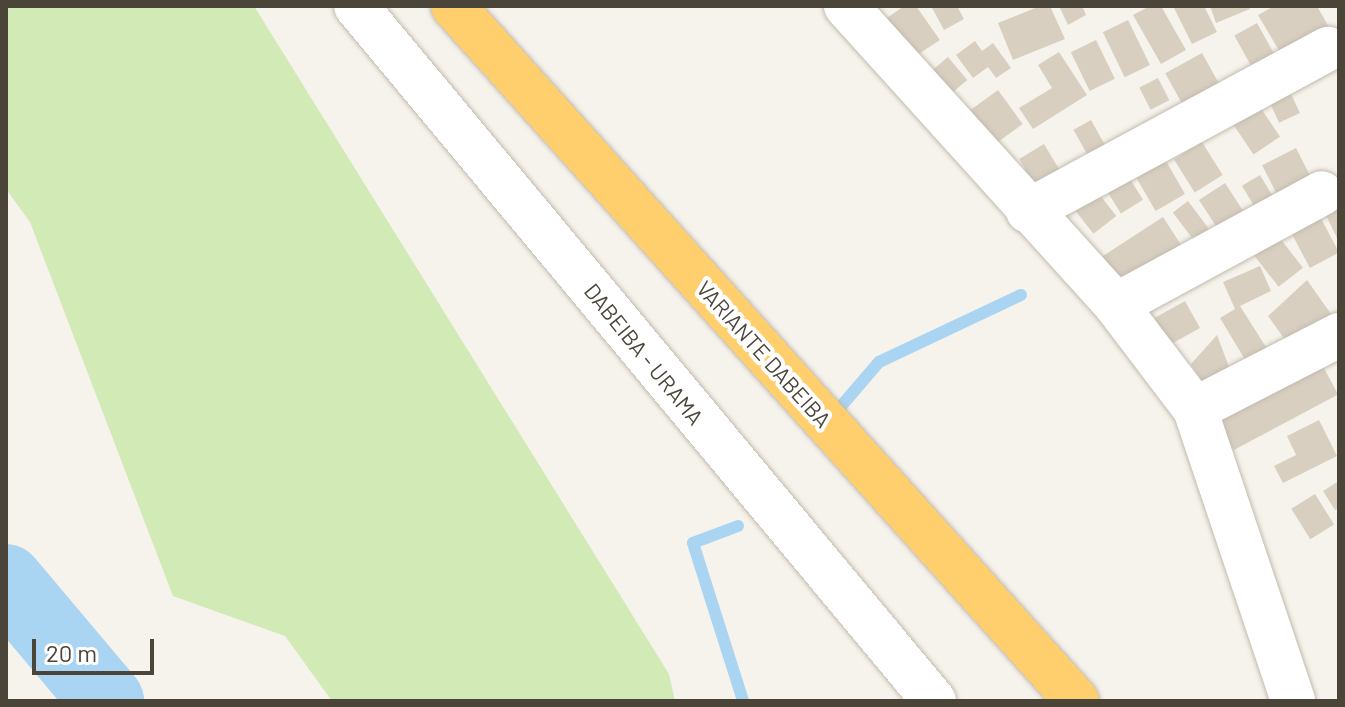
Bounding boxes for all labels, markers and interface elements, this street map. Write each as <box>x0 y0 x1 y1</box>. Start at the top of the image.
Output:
street label: VARIANTE DABEIBA <box>691 275 837 433</box>
street label: DABEIBA - URAMA <box>579 278 709 430</box>
scale bar <box>36 623 158 673</box>
text: 20 m <box>46 638 97 667</box>

